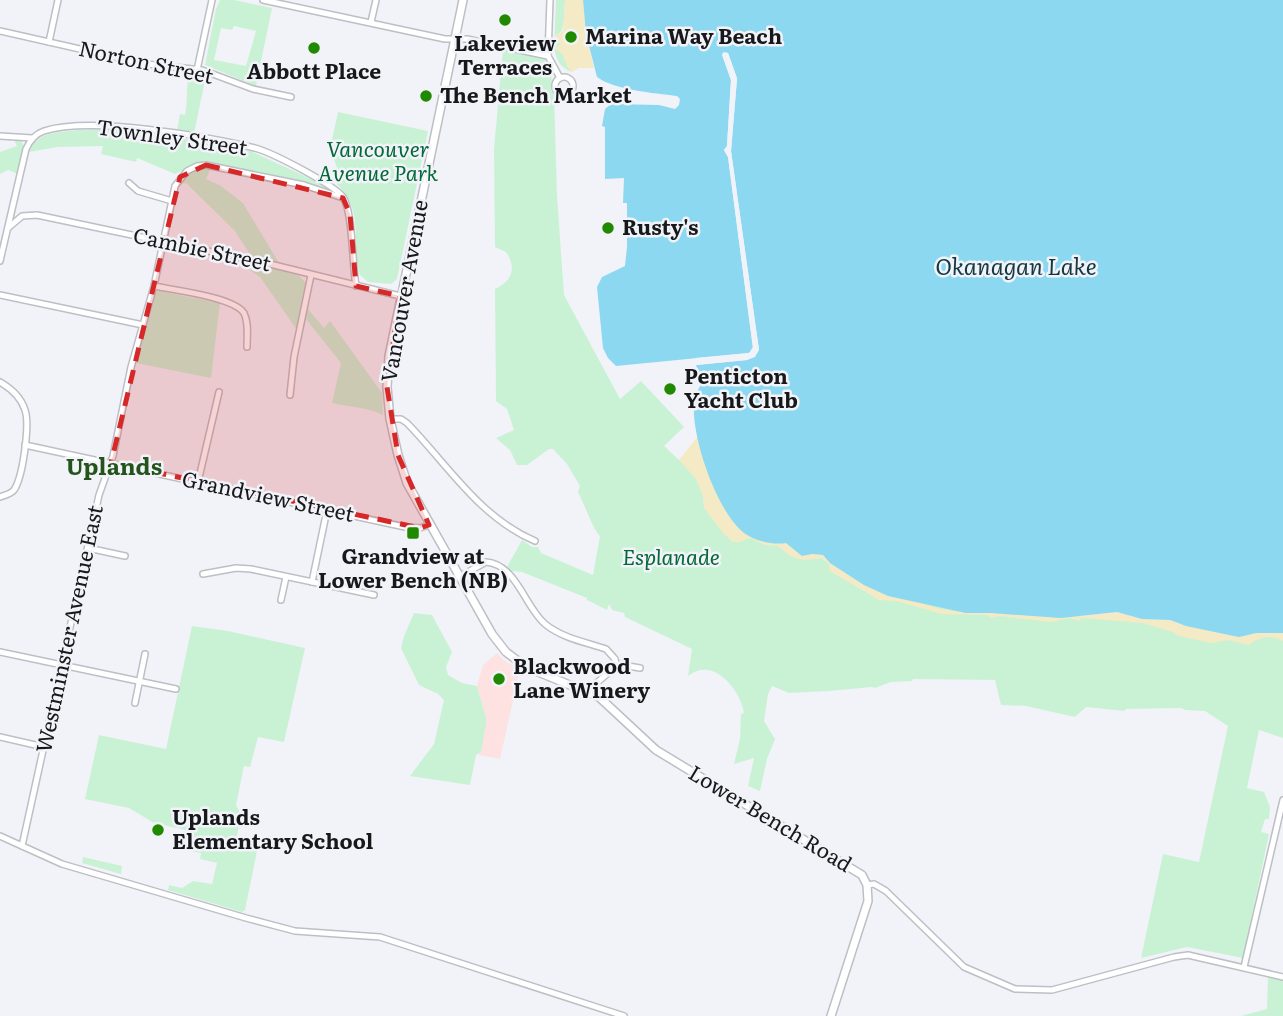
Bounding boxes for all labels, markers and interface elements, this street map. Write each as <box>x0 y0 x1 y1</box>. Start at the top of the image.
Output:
marker: Lakeview Terraces <box>497 12 513 28</box>
place label: Marina Way Beach <box>585 19 782 50</box>
place label: Lakeview Terraces <box>454 26 556 81</box>
marker: Marina Way Beach <box>563 29 579 45</box>
street label: Norton Street <box>76 31 217 90</box>
marker: Abbott Place <box>306 40 322 56</box>
place label: Abbott Place <box>247 54 381 85</box>
place label: The Bench Market <box>440 78 632 109</box>
marker: The Bench Market <box>418 88 434 104</box>
street label: Townley Street <box>95 110 250 162</box>
park label: Vancouver Avenue Park <box>318 132 439 187</box>
street label: Vancouver Avenue <box>371 197 434 384</box>
place label: Rusty's <box>622 210 698 241</box>
street label: Cambie Street <box>131 218 275 277</box>
marker: Rusty's <box>600 220 616 236</box>
water label: Okanagan Lake <box>935 248 1097 282</box>
place label: Penticton Yacht Club <box>684 359 798 414</box>
marker: Penticton Yacht Club <box>662 381 678 397</box>
district label: Uplands <box>66 448 162 482</box>
street label: Grandview Street <box>180 461 358 528</box>
street label: Westminster Avenue East <box>26 501 109 755</box>
marker: Grandview at Lower Bench (NB) <box>405 525 421 541</box>
place label: Grandview at Lower Bench (NB) <box>318 539 508 594</box>
park label: Esplanade <box>622 540 720 571</box>
place label: Blackwood Lane Winery <box>513 649 650 704</box>
marker: Blackwood Lane Winery <box>491 671 507 687</box>
street label: Lower Bench Road <box>684 756 859 878</box>
place label: Uplands Elementary School <box>172 800 374 855</box>
marker: Uplands Elementary School <box>150 822 166 838</box>

